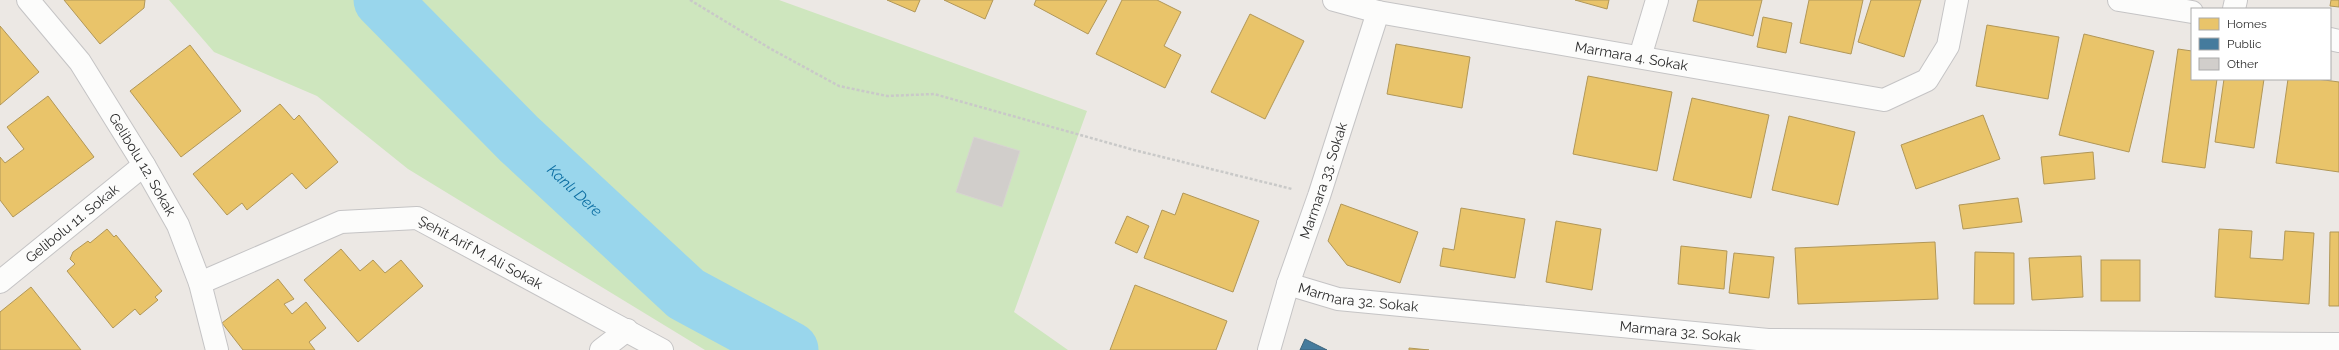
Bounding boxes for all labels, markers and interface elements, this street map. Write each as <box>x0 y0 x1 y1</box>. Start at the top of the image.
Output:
legend <box>2191 8 2331 80</box>
text: Homes <box>2227 17 2267 31</box>
text: Public <box>2227 37 2262 51</box>
street label: Marmara 4. Sokak <box>1574 38 1690 74</box>
text: Other <box>2227 57 2259 71</box>
street label: Gelibolu 12. Sokak <box>106 110 179 219</box>
street label: Marmara 33. Sokak <box>1297 120 1350 241</box>
water label: Kanlı Dere <box>543 161 606 220</box>
street label: Gelibolu 11. Sokak <box>22 180 122 266</box>
street label: Şehit Arif M. Ali Sokak <box>416 212 546 292</box>
street label: Marmara 32. Sokak <box>1296 280 1420 315</box>
street label: Marmara 32. Sokak <box>1619 318 1742 345</box>

